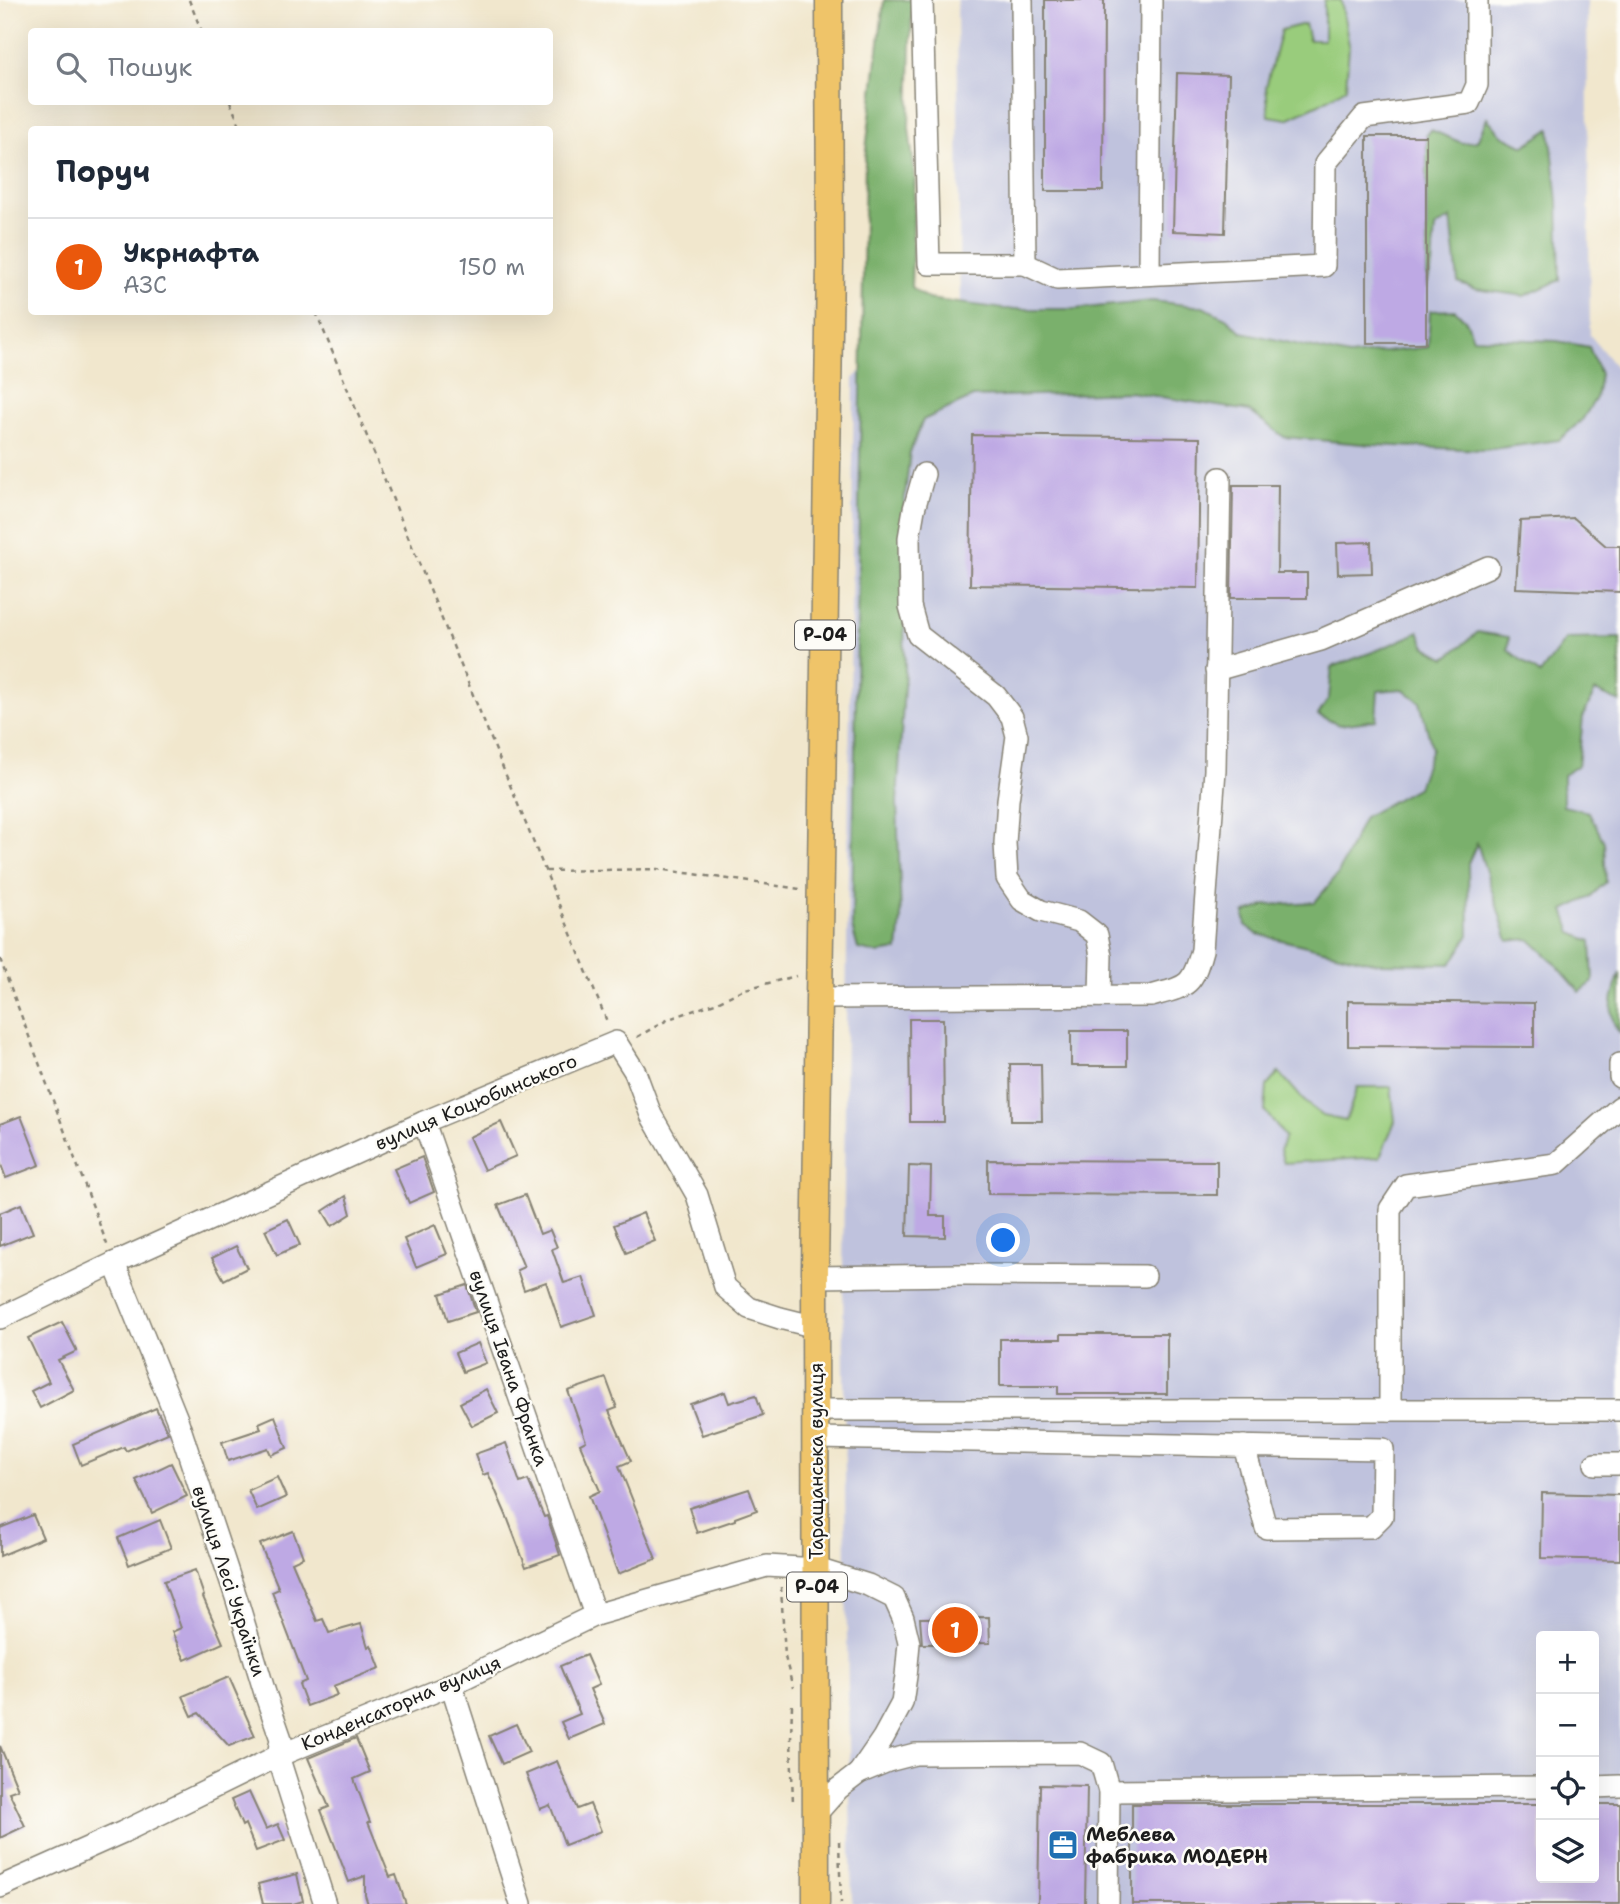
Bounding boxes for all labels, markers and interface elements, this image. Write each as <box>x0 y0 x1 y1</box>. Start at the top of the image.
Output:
search box <box>28 28 553 105</box>
icon: search <box>52 48 90 86</box>
text: Пошук <box>108 49 192 84</box>
text: Поруч <box>56 151 150 192</box>
text: Укрнафта <box>123 235 259 270</box>
text: 1 <box>74 252 84 282</box>
text: 150 m <box>458 252 525 282</box>
text: АЗС <box>123 270 167 300</box>
road number: Р-04 <box>795 620 855 650</box>
street label: вулиця Коцюбинського <box>371 1048 581 1156</box>
your location <box>986 1223 1020 1257</box>
street label: вулиця Івана Франка <box>464 1267 554 1470</box>
street label: Таращанська вулиця <box>804 1363 829 1559</box>
street label: вулиця Лесі Українки <box>186 1482 272 1680</box>
road number: Р-04 <box>787 1572 847 1602</box>
pin: 1 <box>932 1604 978 1656</box>
map controls <box>1536 1631 1599 1883</box>
button: + <box>1536 1631 1599 1694</box>
street label: Конденсаторна вулиця <box>297 1650 505 1756</box>
button: − <box>1536 1694 1599 1757</box>
button: locate <box>1536 1757 1599 1820</box>
button: layers <box>1536 1820 1599 1883</box>
place label: Меблева фабрика МОДЕРН <box>1086 1822 1268 1869</box>
office icon: Меблева фабрика МОДЕРН <box>1046 1828 1080 1862</box>

